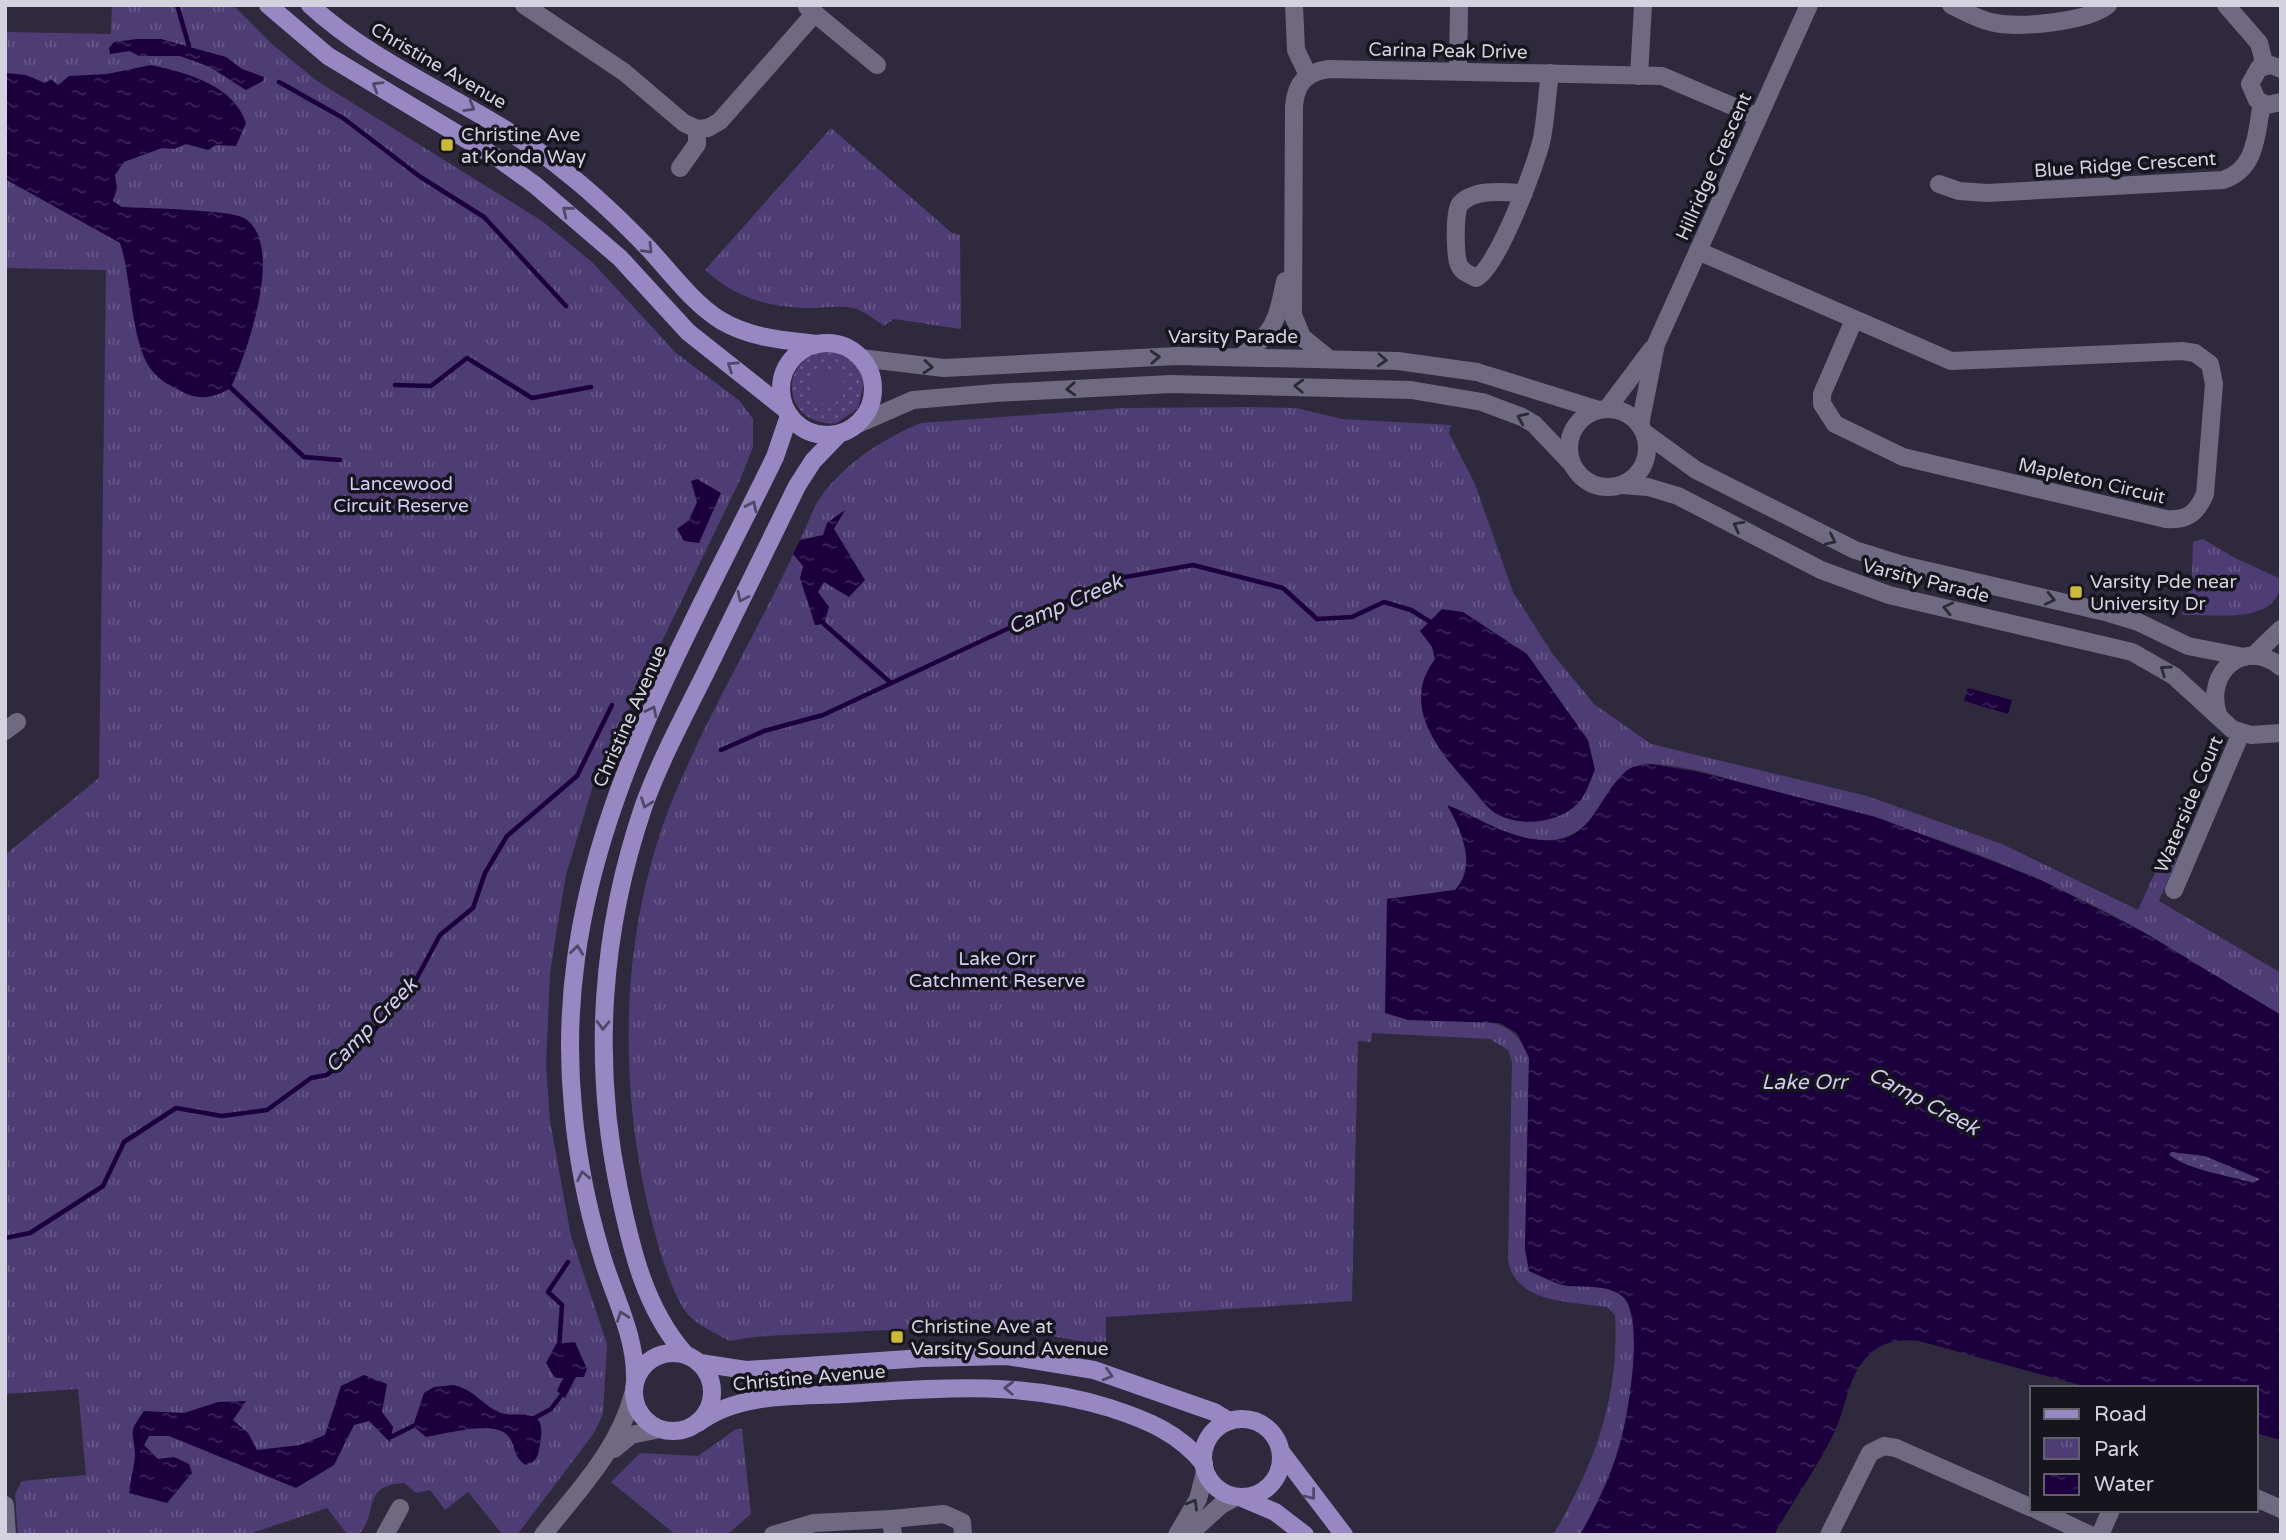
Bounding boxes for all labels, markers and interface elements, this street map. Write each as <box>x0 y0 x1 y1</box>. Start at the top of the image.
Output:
street label: Christine Avenue <box>367 18 510 114</box>
street label: Carina Peak Drive <box>1368 39 1528 63</box>
one-way arrow <box>371 82 384 95</box>
street label: Hillridge Crescent <box>1671 89 1756 244</box>
one-way arrow <box>463 99 476 112</box>
place label: Christine Ave at Konda Way <box>461 124 586 168</box>
marker: Christine Ave at Konda Way <box>439 137 455 153</box>
street label: Blue Ridge Crescent <box>2033 148 2217 182</box>
one-way arrow <box>563 206 575 219</box>
one-way arrow <box>639 240 652 253</box>
street label: Varsity Parade <box>1168 326 1298 348</box>
one-way arrow <box>1150 350 1161 365</box>
one-way arrow <box>1377 353 1388 368</box>
one-way arrow <box>923 359 934 374</box>
one-way arrow <box>727 362 740 374</box>
one-way arrow <box>1293 378 1304 393</box>
one-way arrow <box>1066 381 1077 396</box>
one-way arrow <box>1517 412 1529 426</box>
street label: Mapleton Circuit <box>2016 453 2167 509</box>
park label: Lancewood Circuit Reserve <box>333 473 469 517</box>
one-way arrow <box>743 501 757 513</box>
one-way arrow <box>1732 520 1745 534</box>
one-way arrow <box>1824 531 1836 545</box>
street label: Varsity Parade <box>1860 555 1991 607</box>
water label: Camp Creek <box>1004 569 1128 640</box>
place label: Varsity Pde near University Dr <box>2090 571 2237 615</box>
marker: Varsity Pde near University Dr <box>2068 584 2084 600</box>
one-way arrow <box>737 590 751 602</box>
one-way arrow <box>2044 591 2056 606</box>
one-way arrow <box>1942 601 1954 616</box>
street label: Christine Avenue <box>589 642 671 791</box>
one-way arrow <box>2160 665 2173 678</box>
one-way arrow <box>644 706 658 718</box>
street label: Waterside Court <box>2150 733 2228 876</box>
one-way arrow <box>640 796 654 808</box>
one-way arrow <box>570 944 585 956</box>
park label: Lake Orr Catchment Reserve <box>909 948 1085 992</box>
water label: Camp Creek <box>320 972 424 1078</box>
one-way arrow <box>595 1020 610 1031</box>
water label: Camp Creek <box>1864 1062 1985 1142</box>
water label: Lake Orr <box>1761 1070 1850 1095</box>
one-way arrow <box>577 1170 592 1182</box>
one-way arrow <box>617 1311 631 1323</box>
place label: Christine Ave at Varsity Sound Avenue <box>911 1316 1109 1360</box>
marker: Christine Ave at Varsity Sound Avenue <box>889 1329 905 1345</box>
street label: Christine Avenue <box>732 1360 886 1396</box>
one-way arrow <box>1102 1366 1114 1381</box>
one-way arrow <box>1003 1380 1014 1395</box>
legend <box>2030 1386 2258 1512</box>
text: Road <box>2094 1402 2147 1427</box>
text: Park <box>2094 1437 2139 1462</box>
text: Water <box>2094 1472 2154 1497</box>
one-way arrow <box>1303 1487 1316 1499</box>
one-way arrow <box>1185 1499 1198 1512</box>

